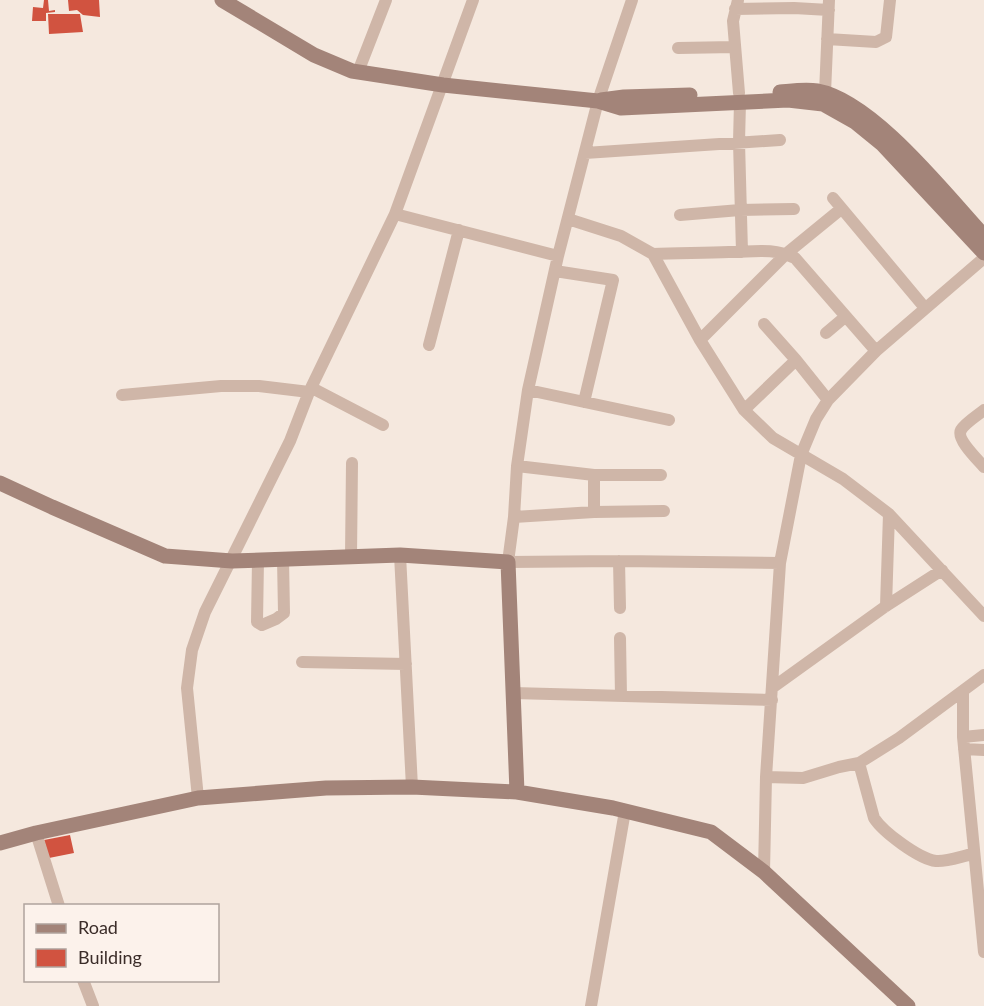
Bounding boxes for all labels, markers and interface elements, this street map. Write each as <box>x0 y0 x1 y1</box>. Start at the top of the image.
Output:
legend <box>24 904 219 982</box>
text: Road <box>78 916 118 938</box>
text: Building <box>78 946 142 968</box>

